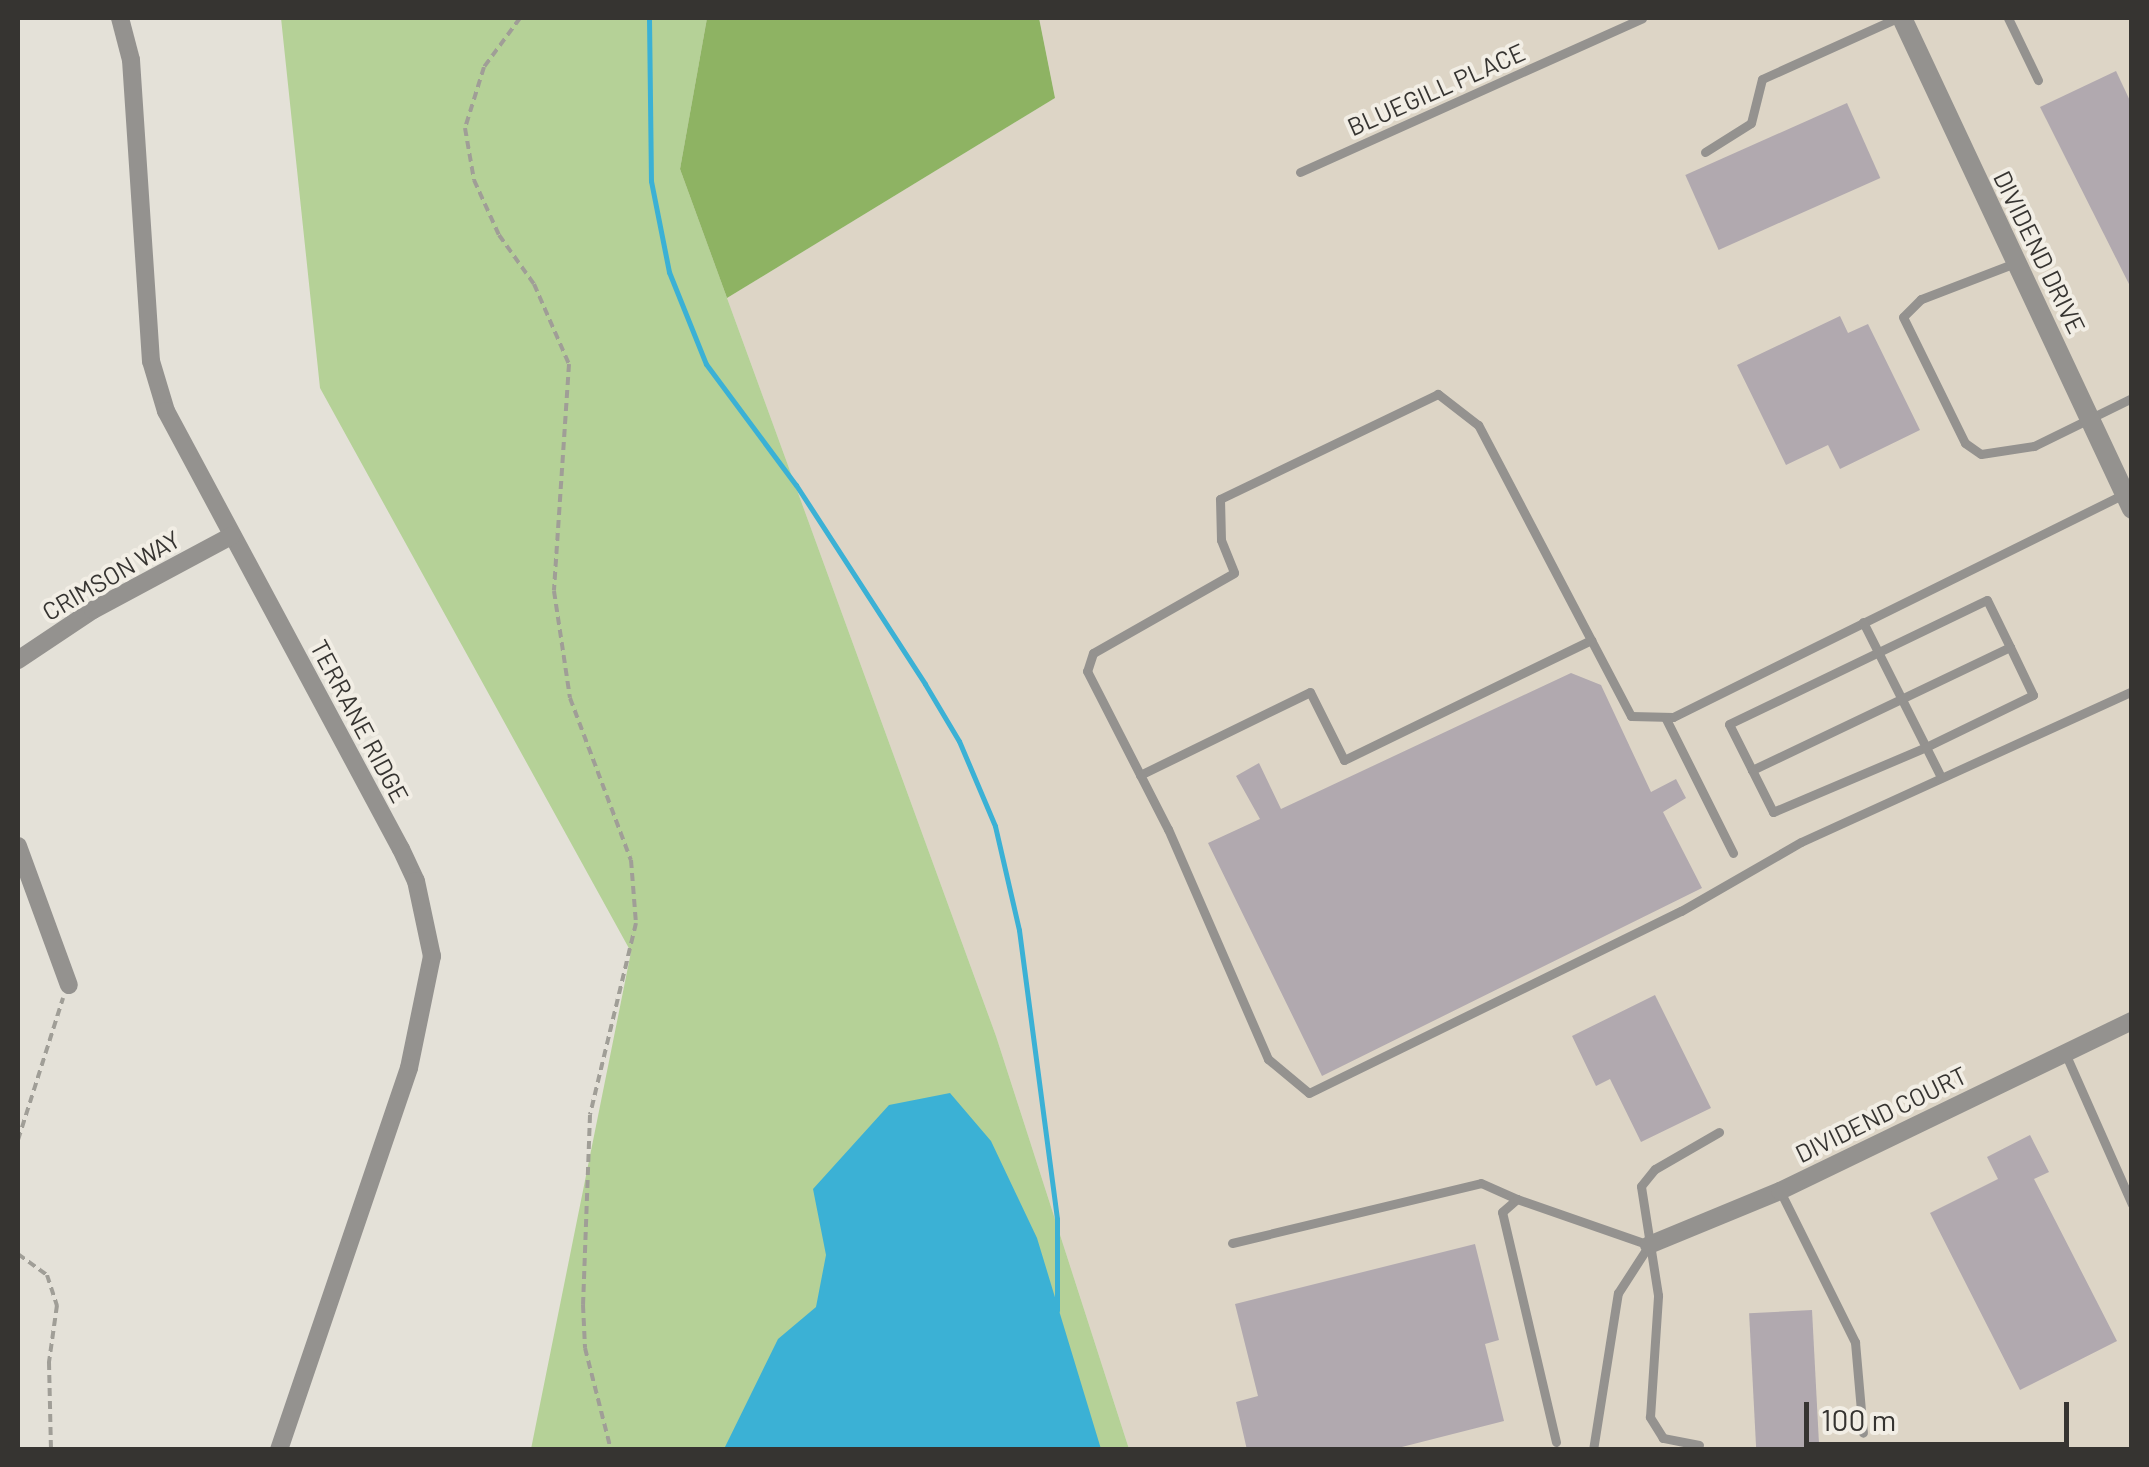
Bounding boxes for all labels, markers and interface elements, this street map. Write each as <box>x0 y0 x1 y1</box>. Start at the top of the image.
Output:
street label: BLUEGILL PLACE <box>1342 36 1530 142</box>
street label: DIVIDEND DRIVE <box>1988 166 2092 338</box>
street label: CRIMSON WAY <box>37 523 185 627</box>
street label: TERRANE RIDGE <box>304 634 416 808</box>
street label: DIVIDEND COURT <box>1790 1060 1972 1168</box>
scale bar <box>1809 1382 2074 1444</box>
text: 100 m <box>1821 1401 1896 1437</box>

